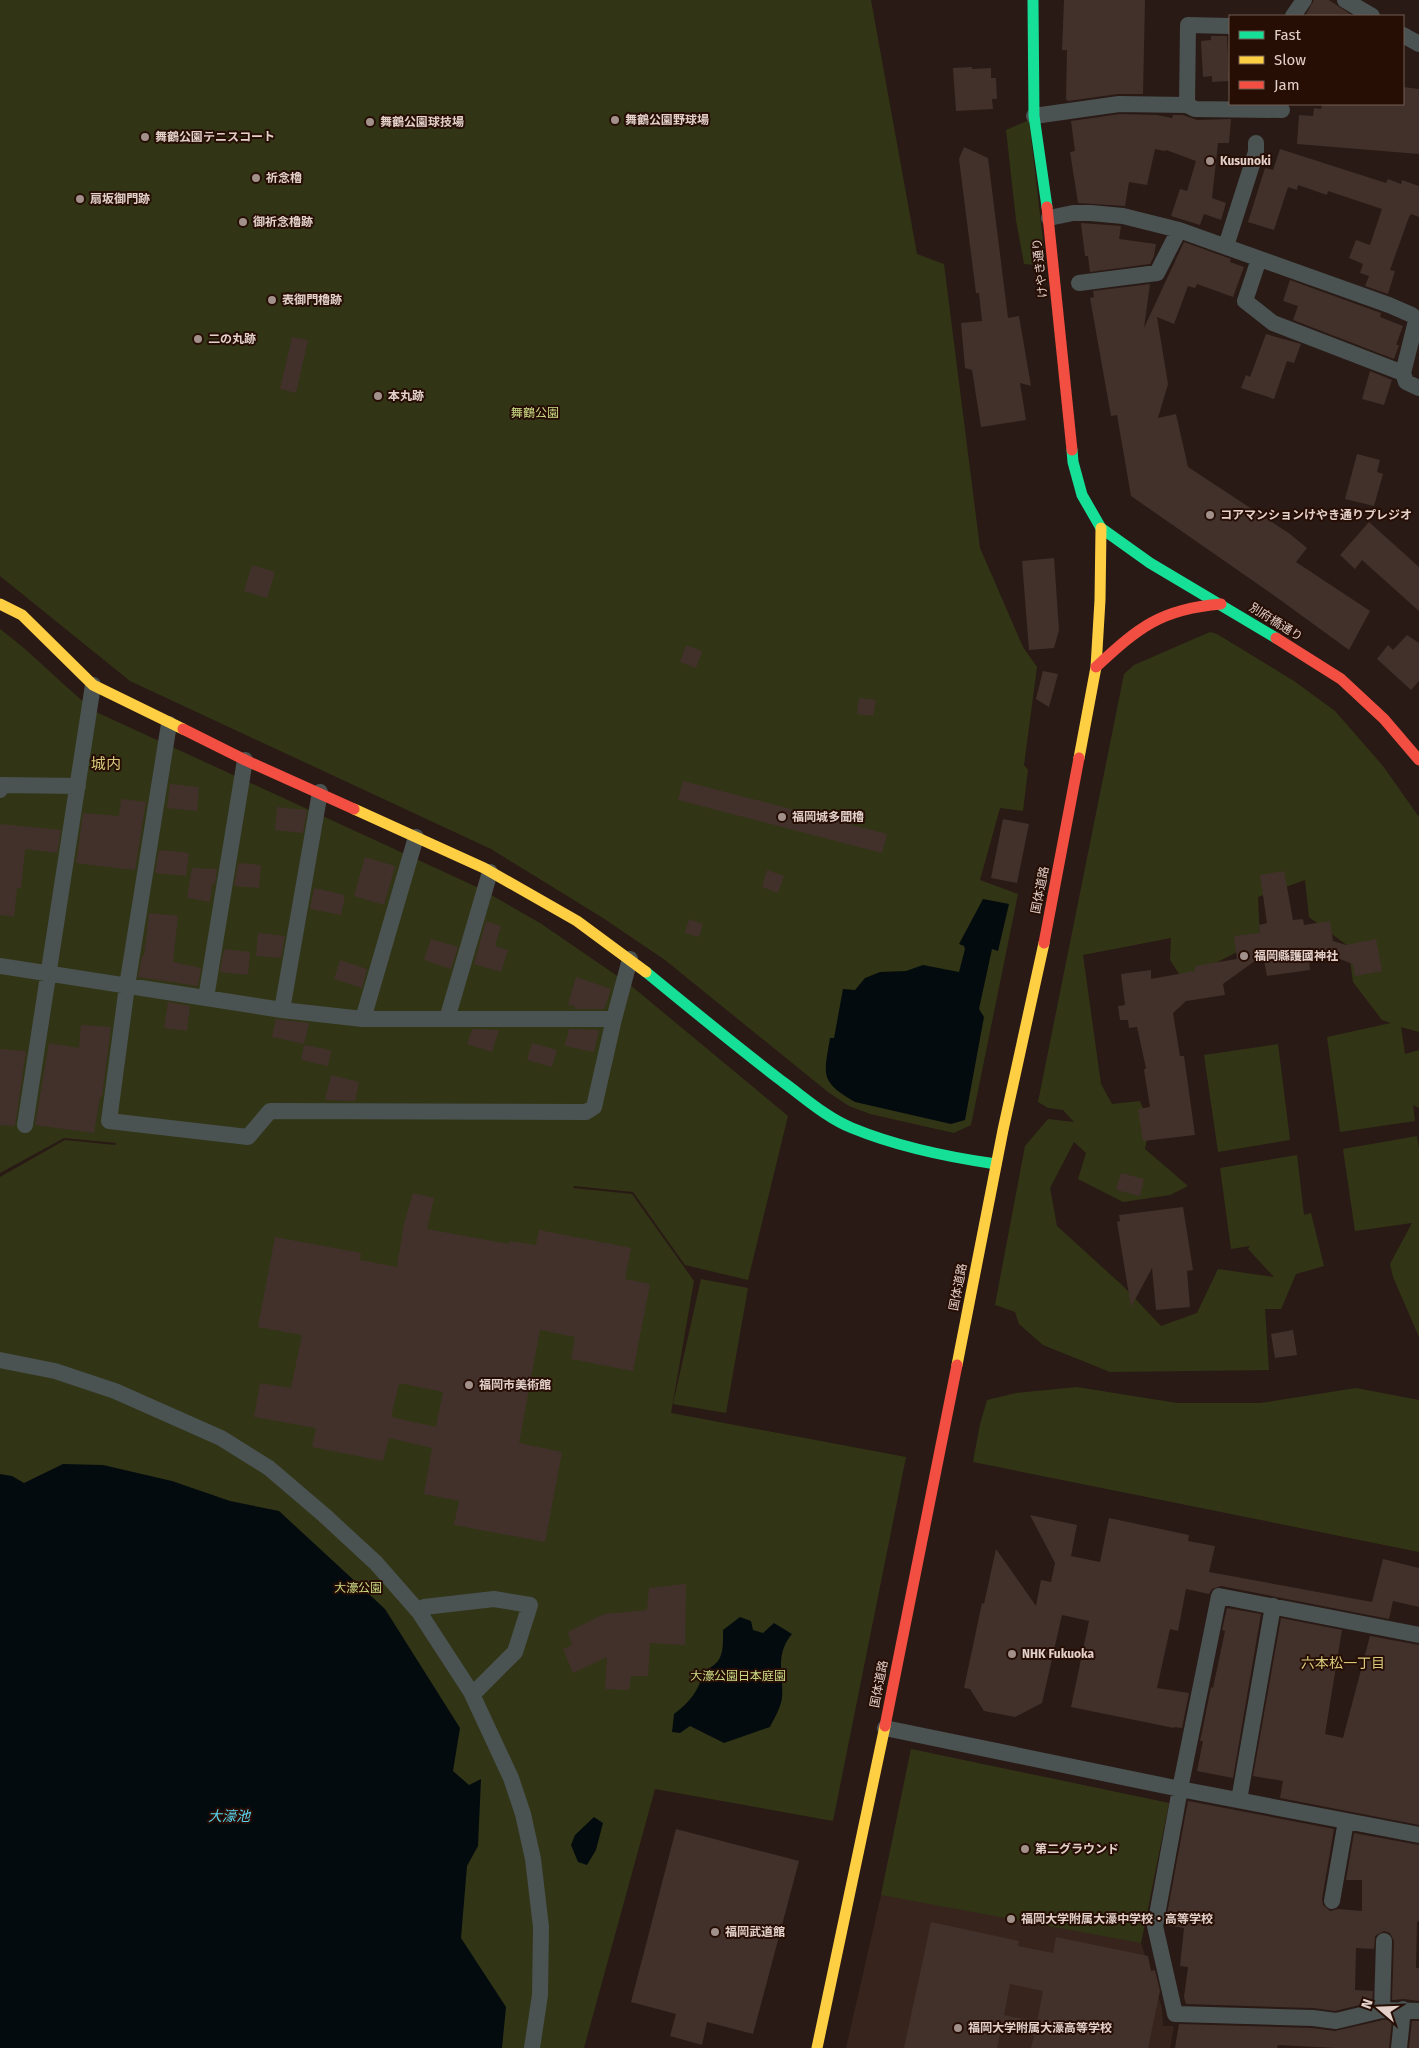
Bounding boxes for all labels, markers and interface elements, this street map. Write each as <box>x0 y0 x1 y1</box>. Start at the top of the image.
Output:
legend <box>1229 15 1404 105</box>
text: Fast <box>1274 26 1301 44</box>
text: Slow <box>1274 51 1306 69</box>
text: Jam <box>1274 76 1300 94</box>
place label: 舞鶴公園野球場 <box>625 113 709 127</box>
marker: 舞鶴公園野球場 <box>609 114 621 126</box>
place label: 舞鶴公園球技場 <box>380 115 464 129</box>
marker: 舞鶴公園球技場 <box>364 116 376 128</box>
place label: 舞鶴公園テニスコート <box>155 130 275 144</box>
marker: 舞鶴公園テニスコート <box>139 131 151 143</box>
place label: Kusunoki <box>1220 154 1271 168</box>
marker: Kusunoki <box>1204 155 1216 167</box>
place label: 祈念櫓 <box>266 171 302 185</box>
marker: 祈念櫓 <box>250 172 262 184</box>
place label: 扇坂御門跡 <box>90 192 150 206</box>
marker: 扇坂御門跡 <box>74 193 86 205</box>
place label: 御祈念櫓跡 <box>253 215 313 229</box>
marker: 御祈念櫓跡 <box>237 216 249 228</box>
street label: けやき通り <box>1030 237 1050 299</box>
place label: 表御門櫓跡 <box>282 293 342 307</box>
marker: 表御門櫓跡 <box>266 294 278 306</box>
place label: 二の丸跡 <box>208 332 256 346</box>
marker: 二の丸跡 <box>192 333 204 345</box>
place label: 本丸跡 <box>388 389 424 403</box>
marker: 本丸跡 <box>372 390 384 402</box>
park label: 舞鶴公園 <box>511 406 559 420</box>
place label: コアマンションけやき通りプレジオ <box>1220 508 1412 522</box>
marker: コアマンションけやき通りプレジオ <box>1204 509 1216 521</box>
street label: 別府橋通り <box>1247 600 1305 644</box>
district label: 城内 <box>91 755 121 773</box>
place label: 福岡城多聞櫓 <box>792 810 864 824</box>
marker: 福岡城多聞櫓 <box>776 811 788 823</box>
street label: 国体道路 <box>1029 865 1051 915</box>
place label: 福岡縣護國神社 <box>1254 949 1338 963</box>
marker: 福岡縣護國神社 <box>1238 950 1250 962</box>
street label: 国体道路 <box>947 1262 969 1312</box>
place label: 福岡市美術館 <box>479 1378 551 1392</box>
marker: 福岡市美術館 <box>463 1379 475 1391</box>
park label: 大濠公園 <box>334 1581 382 1595</box>
place label: NHK Fukuoka <box>1022 1647 1094 1661</box>
marker: NHK Fukuoka <box>1006 1648 1018 1660</box>
district label: 六本松一丁目 <box>1301 1655 1385 1672</box>
street label: 国体道路 <box>868 1659 890 1709</box>
park label: 大濠公園日本庭園 <box>690 1669 786 1683</box>
water label: 大濠池 <box>208 1808 252 1825</box>
place label: 第二グラウンド <box>1035 1842 1119 1856</box>
marker: 第二グラウンド <box>1019 1843 1031 1855</box>
place label: 福岡大学附属大濠中学校・高等学校 <box>1021 1912 1213 1926</box>
marker: 福岡大学附属大濠中学校・高等学校 <box>1005 1913 1017 1925</box>
place label: 福岡武道館 <box>725 1925 785 1939</box>
marker: 福岡武道館 <box>709 1926 721 1938</box>
north arrow <box>1354 1983 1404 2033</box>
text: N <box>1358 1997 1377 2011</box>
place label: 福岡大学附属大濠高等学校 <box>968 2021 1112 2035</box>
marker: 福岡大学附属大濠高等学校 <box>952 2022 964 2034</box>

